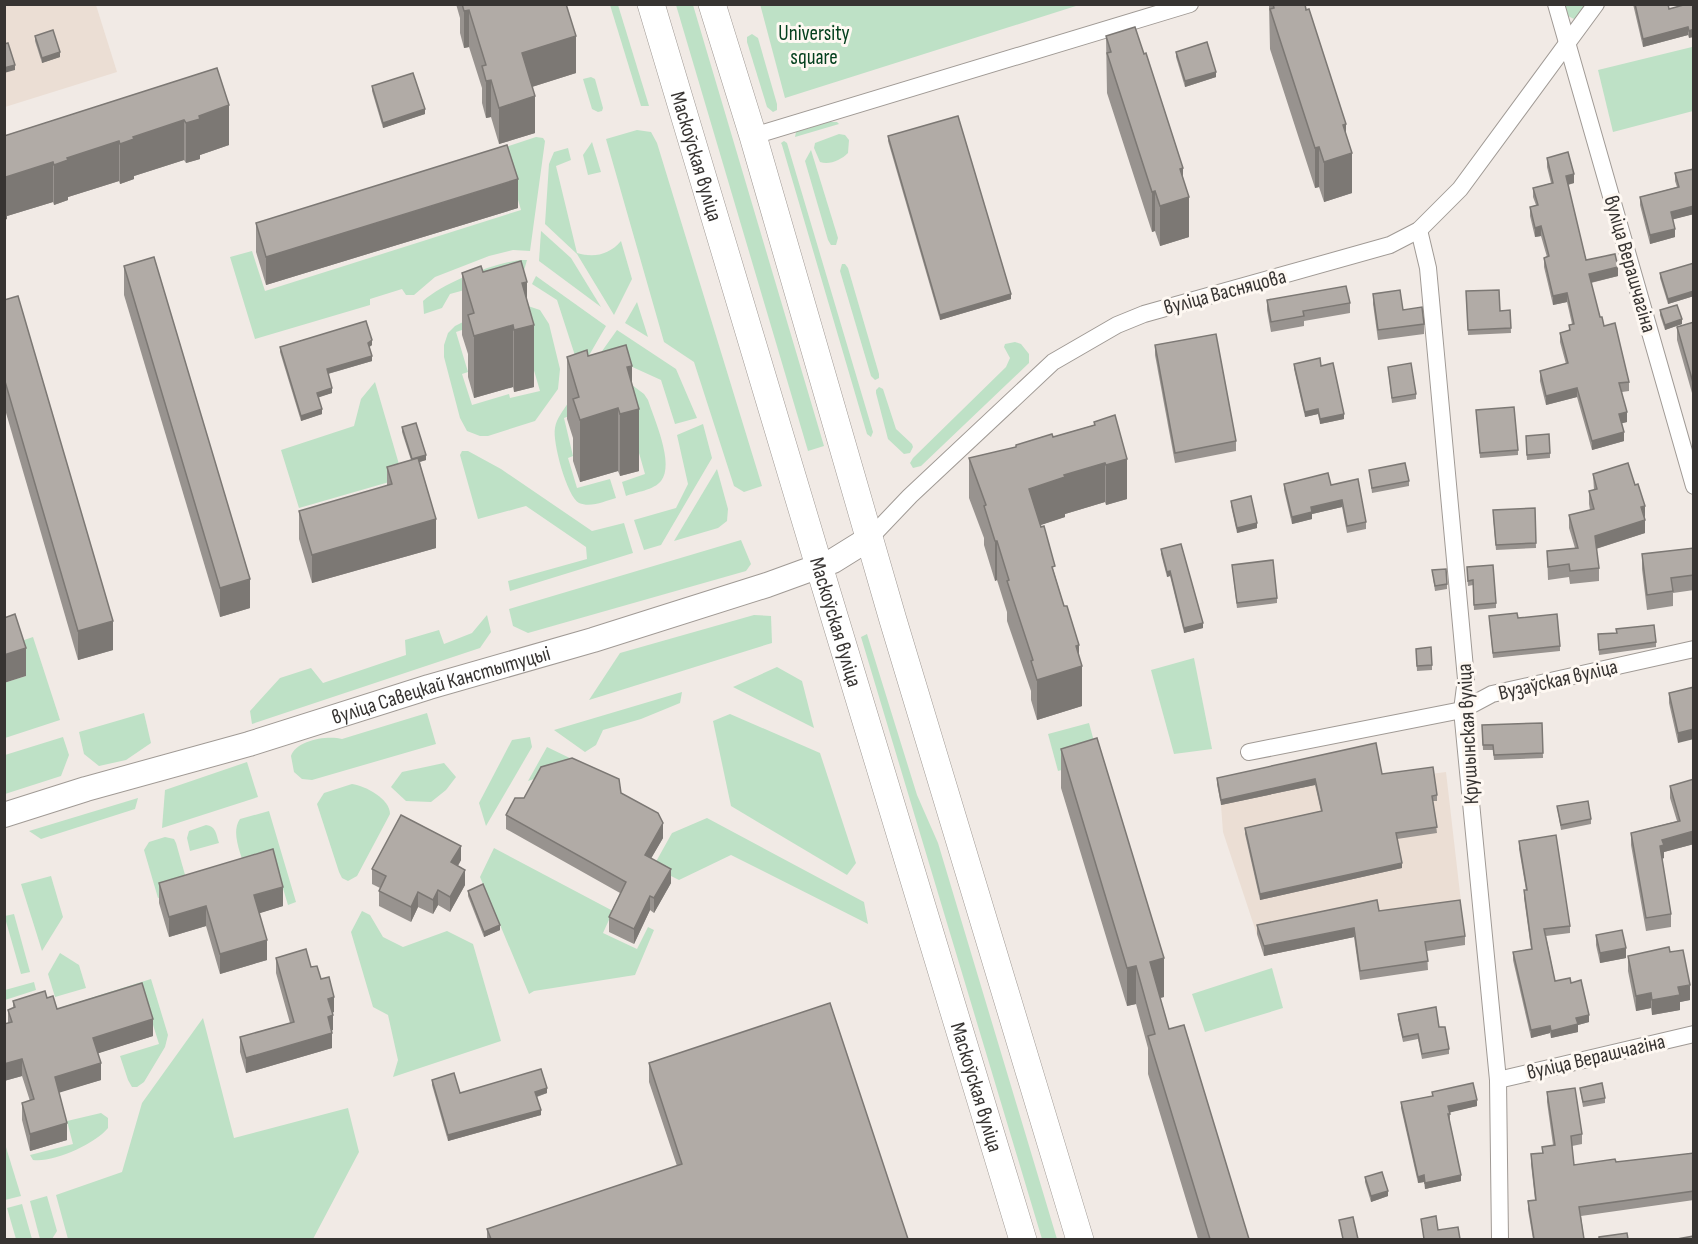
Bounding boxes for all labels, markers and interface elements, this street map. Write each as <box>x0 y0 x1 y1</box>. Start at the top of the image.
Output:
park label: University square <box>778 21 850 70</box>
street label: Маскоўская вуліца <box>665 88 728 224</box>
street label: вуліца Верашчагіна <box>1599 193 1661 335</box>
street label: вуліца Васняцова <box>1161 264 1289 320</box>
street label: Маскоўская вуліца <box>805 554 867 690</box>
street label: вуліца Савецкай Канстытуцыі <box>329 640 553 730</box>
street label: Вузаўская вуліца <box>1496 654 1620 706</box>
street label: Крушынская вуліца <box>1452 663 1484 805</box>
street label: Маскоўская вуліца <box>945 1019 1008 1155</box>
street label: вуліца Верашчагіна <box>1524 1029 1668 1085</box>

